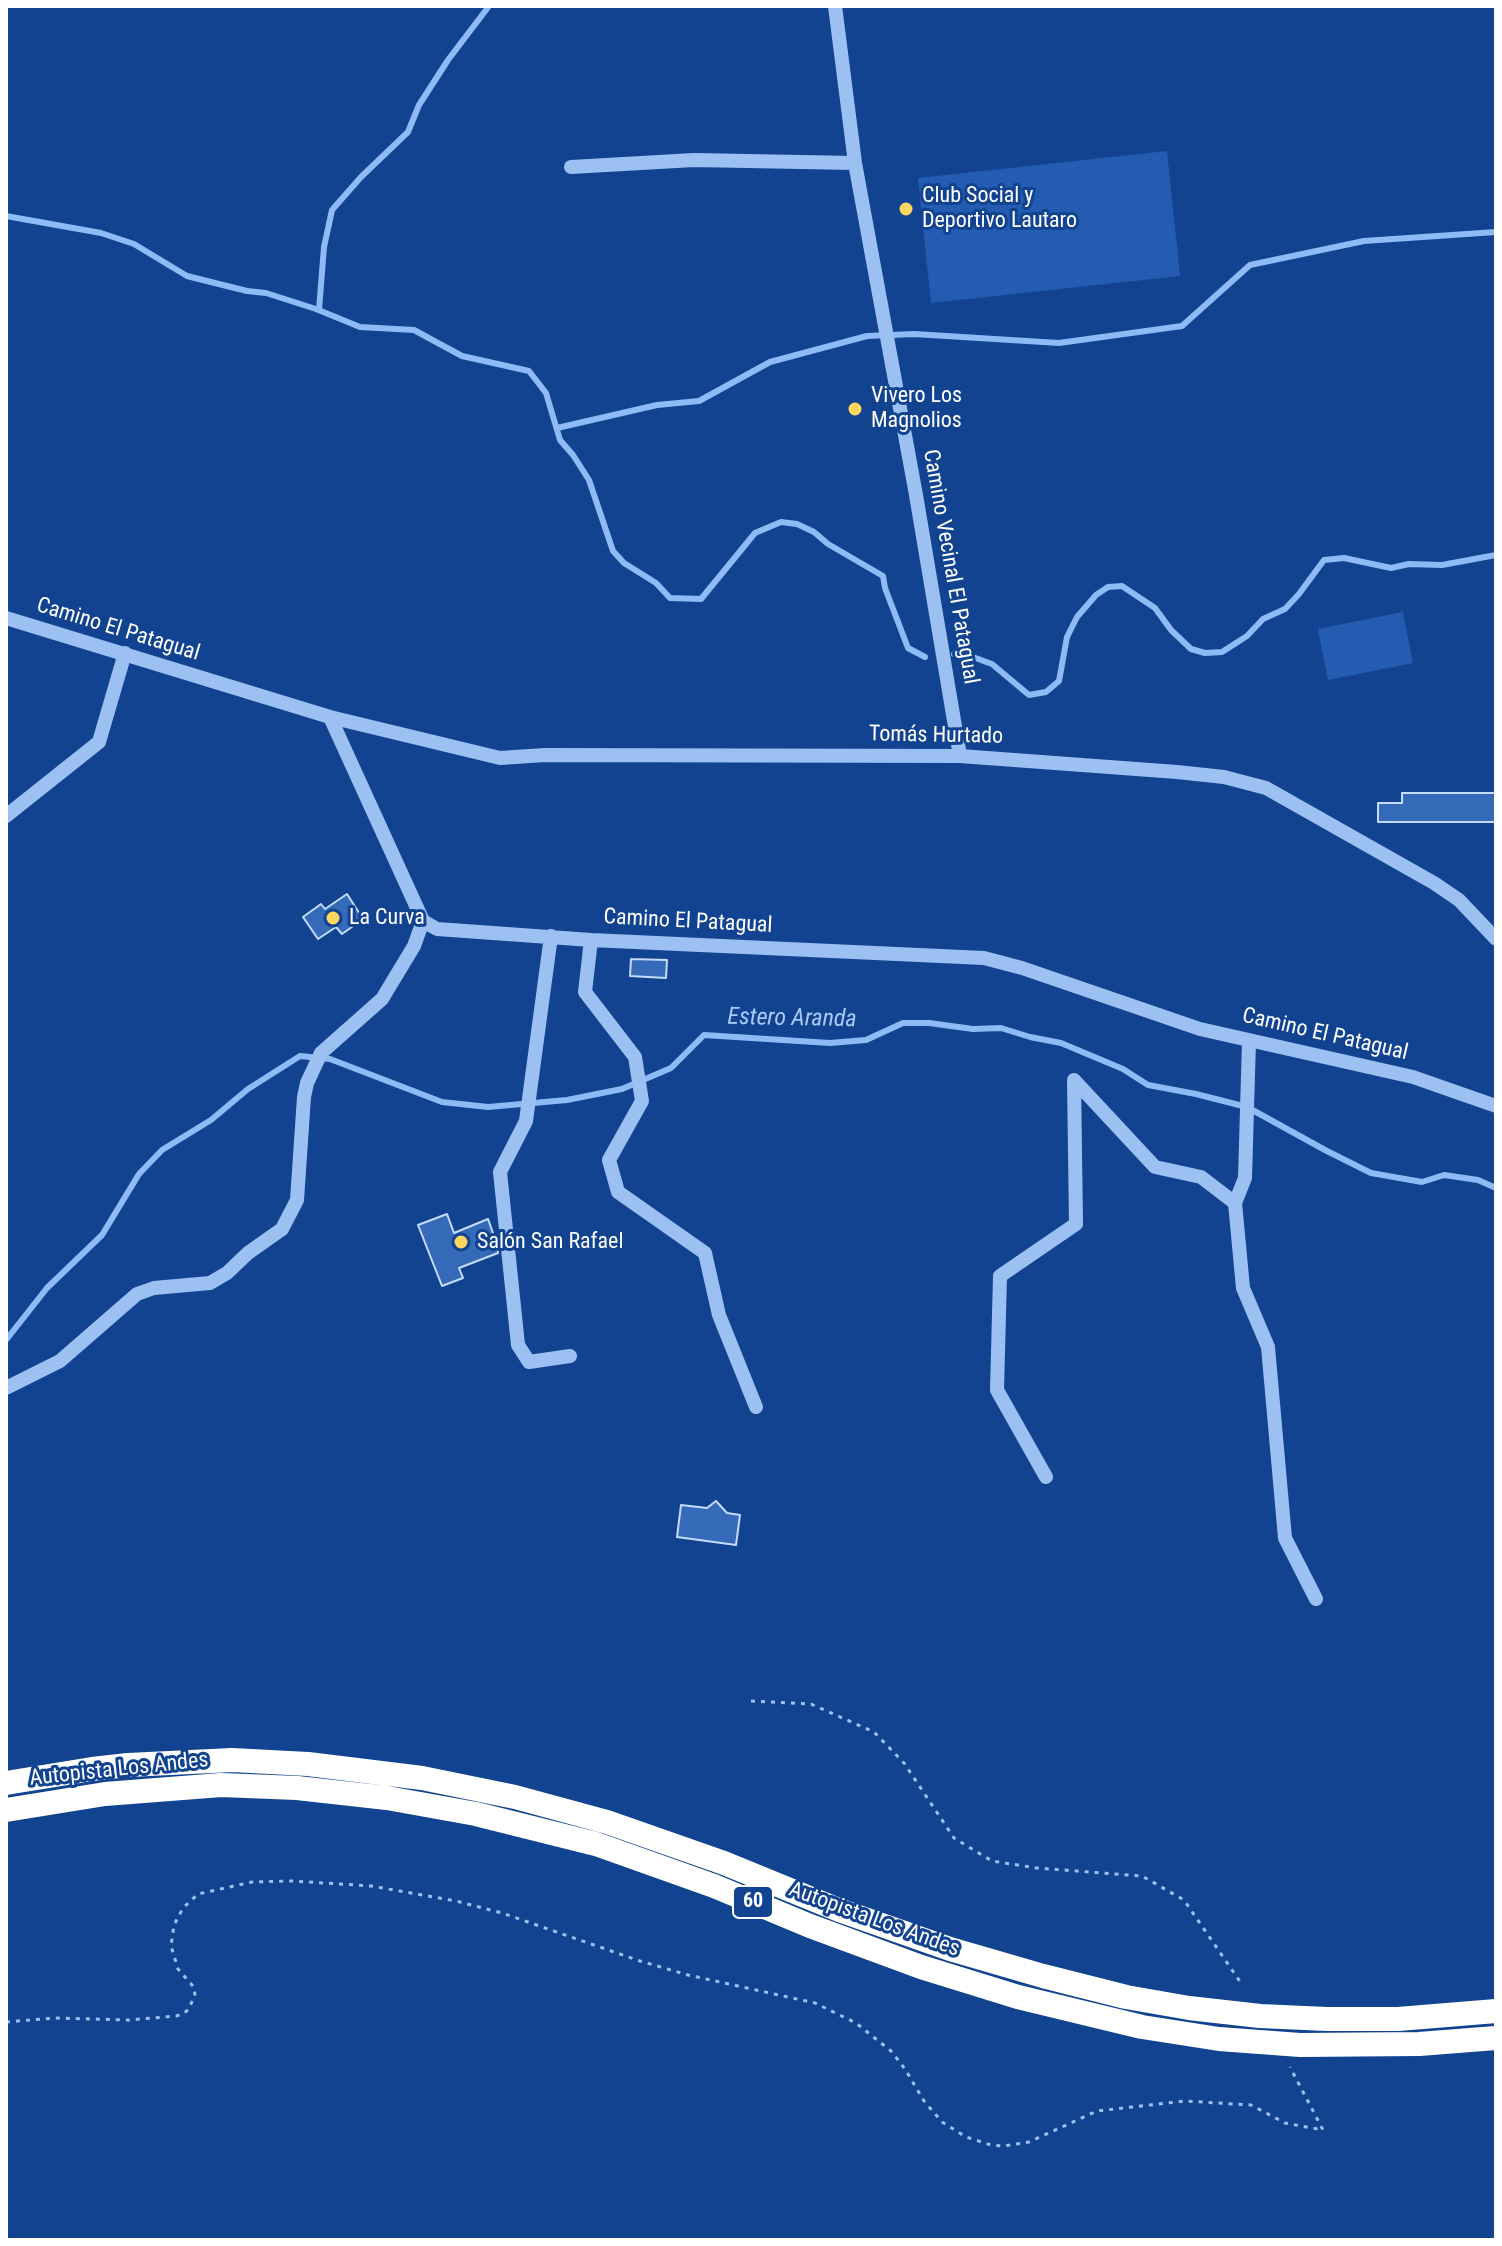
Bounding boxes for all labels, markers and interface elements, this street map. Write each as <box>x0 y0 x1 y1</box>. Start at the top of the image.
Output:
place label: Club Social y Deportivo Lautaro <box>922 183 1077 234</box>
marker: Club Social y Deportivo Lautaro <box>897 200 915 218</box>
place label: Vivero Los Magnolios <box>871 383 962 434</box>
marker: Vivero Los Magnolios <box>846 400 864 418</box>
street label: Camino Vecinal El Patagual <box>916 448 984 686</box>
street label: Camino El Patagual <box>33 593 203 667</box>
street label: Tomás Hurtado <box>869 722 1003 750</box>
street label: Camino El Patagual <box>603 904 773 940</box>
place label: La Curva <box>349 905 425 931</box>
marker: La Curva <box>324 909 342 927</box>
water label: Estero Aranda <box>727 1003 857 1035</box>
street label: Camino El Patagual <box>1240 1003 1410 1067</box>
place label: Salón San Rafael <box>477 1229 623 1255</box>
marker: Salón San Rafael <box>452 1233 470 1251</box>
street label: Autopista Los Andes <box>28 1747 210 1793</box>
street label: Autopista Los Andes <box>785 1877 963 1963</box>
road number: 60 <box>733 1886 773 1918</box>

